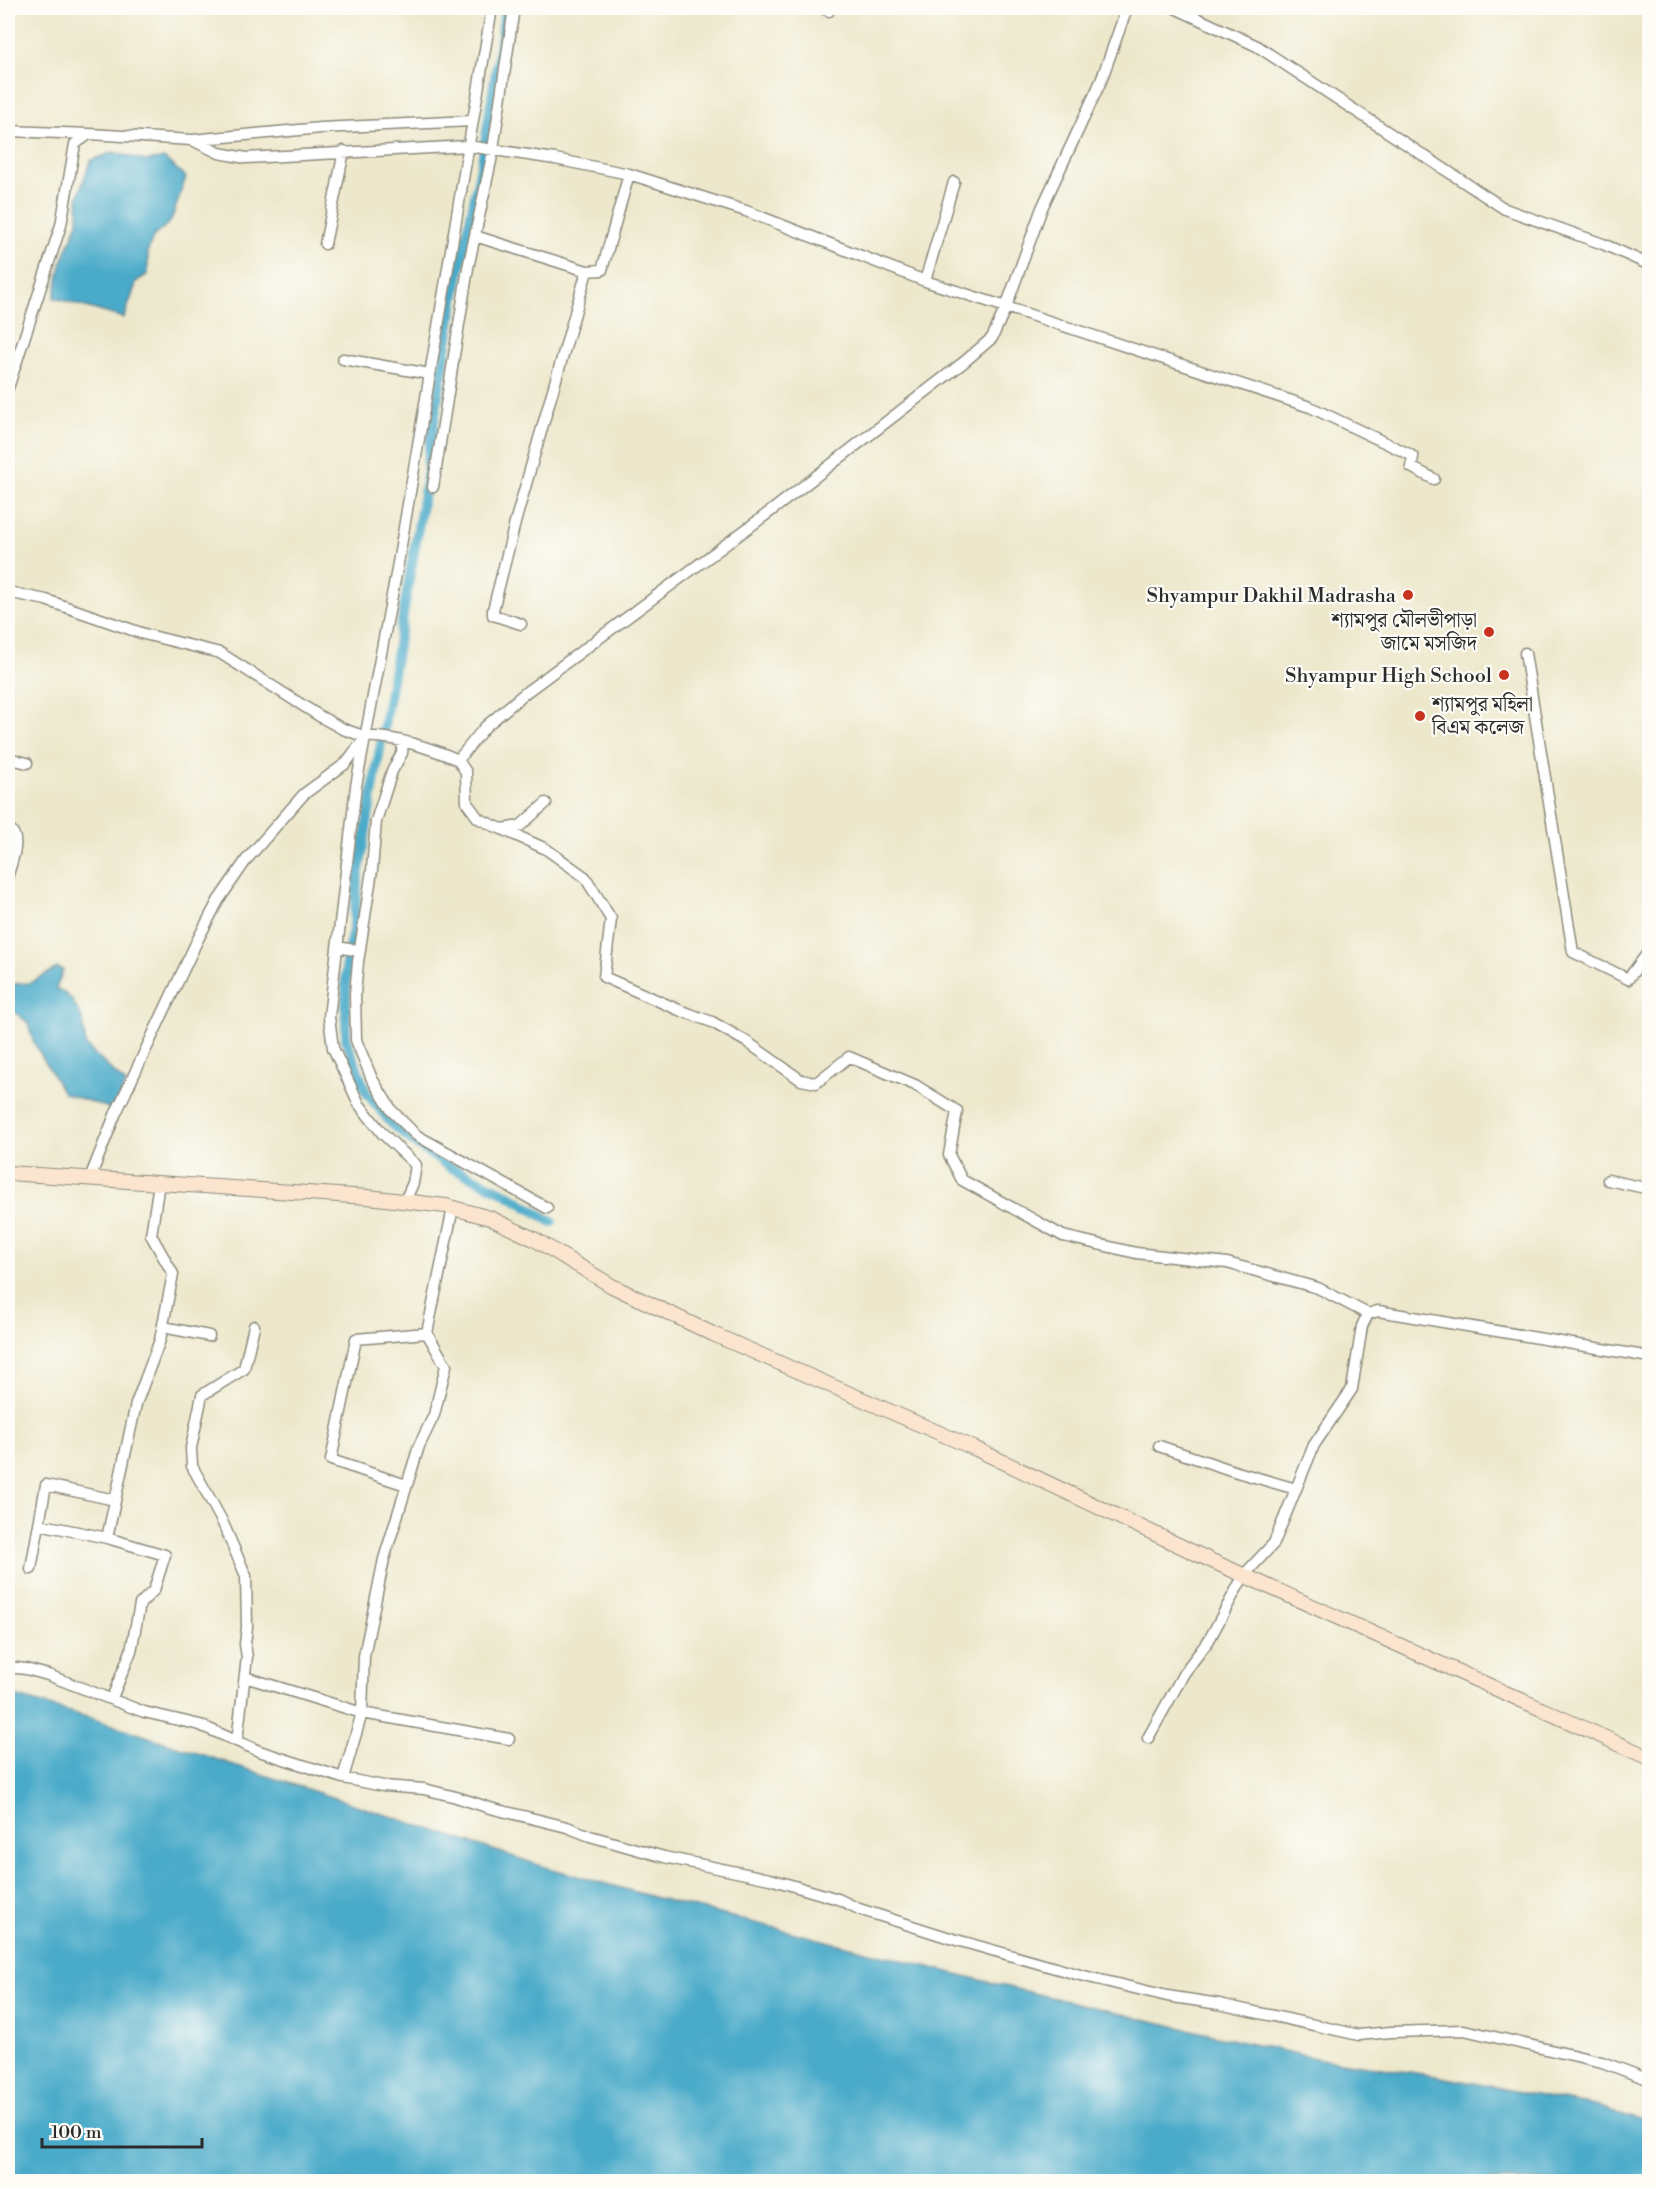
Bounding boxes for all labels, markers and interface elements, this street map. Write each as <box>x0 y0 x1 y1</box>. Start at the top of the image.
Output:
place label: Shyampur Dakhil Madrasha <box>1147 584 1397 609</box>
marker: Shyampur Dakhil Madrasha <box>1401 588 1415 602</box>
place label: শ্যামপুর মৌলভীপাড়া জামে মসজিদ <box>1331 607 1478 657</box>
marker: শ্যামপুর মৌলভীপাড়া জামে মসজিদ <box>1482 625 1496 639</box>
place label: Shyampur High School <box>1285 664 1492 689</box>
marker: Shyampur High School <box>1497 668 1511 682</box>
place label: শ্যামপুর মহিলা বিএম কলেজ <box>1431 692 1533 741</box>
marker: শ্যামপুর মহিলা বিএম কলেজ <box>1413 709 1427 723</box>
scale bar <box>42 2111 202 2149</box>
text: 100 m <box>51 2121 102 2144</box>

